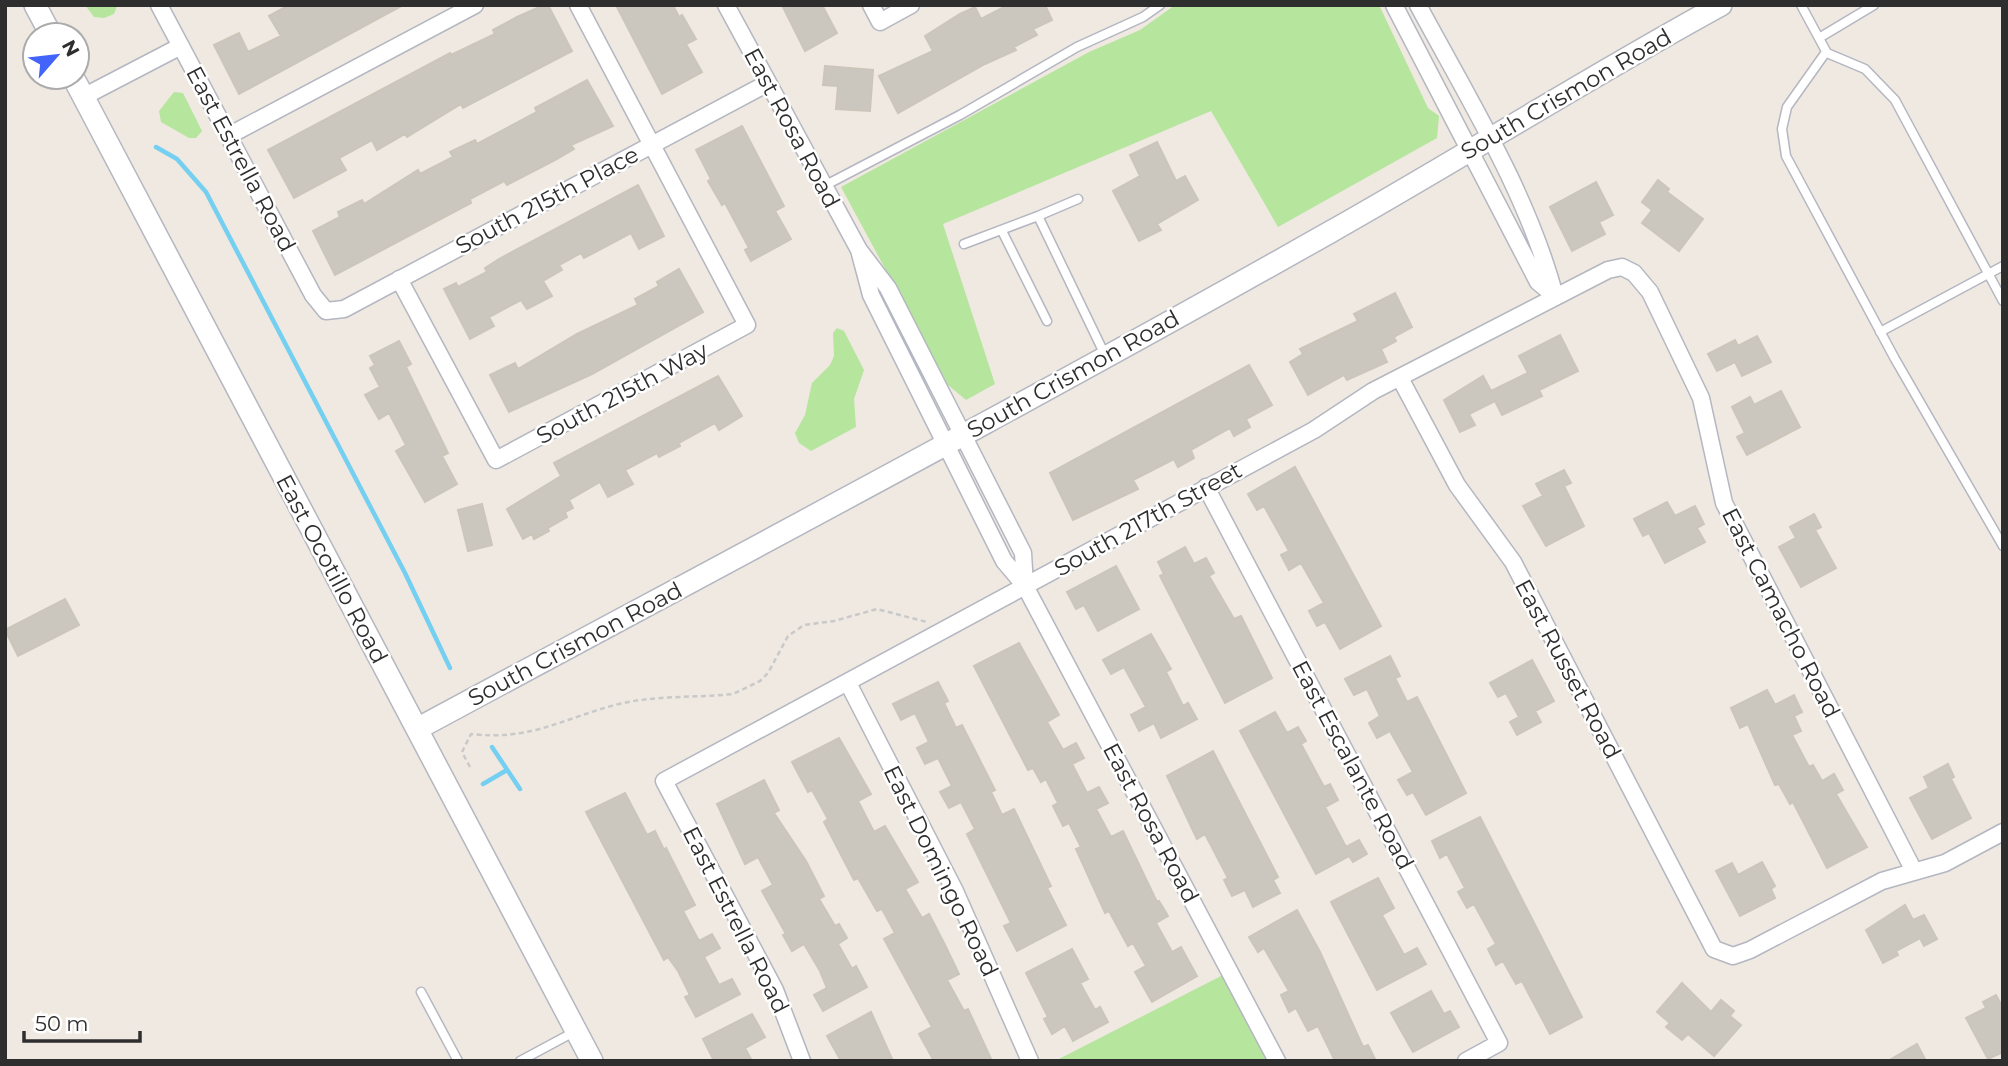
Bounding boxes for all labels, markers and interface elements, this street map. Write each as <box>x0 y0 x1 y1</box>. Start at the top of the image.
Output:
north arrow <box>21 21 91 91</box>
street label: South Crismon Road <box>1456 22 1676 166</box>
text: N <box>57 36 84 60</box>
street label: East Rosa Road <box>738 43 846 213</box>
street label: East Estrella Road <box>180 61 302 257</box>
street label: South 215th Place <box>451 140 643 260</box>
street label: South Crismon Road <box>962 304 1184 444</box>
street label: South 215th Way <box>531 336 713 450</box>
street label: South 217th Street <box>1049 456 1247 582</box>
street label: East Ocotillo Road <box>270 470 394 668</box>
street label: East Camacho Road <box>1716 503 1846 723</box>
street label: East Russet Road <box>1509 574 1627 764</box>
street label: South Crismon Road <box>463 576 687 712</box>
street label: East Escalante Road <box>1286 656 1420 874</box>
street label: East Rosa Road <box>1097 738 1205 908</box>
street label: East Domingo Road <box>878 761 1004 981</box>
street label: East Estrella Road <box>677 822 795 1018</box>
scale bar <box>24 1000 140 1044</box>
text: 50 m <box>35 1011 89 1036</box>

